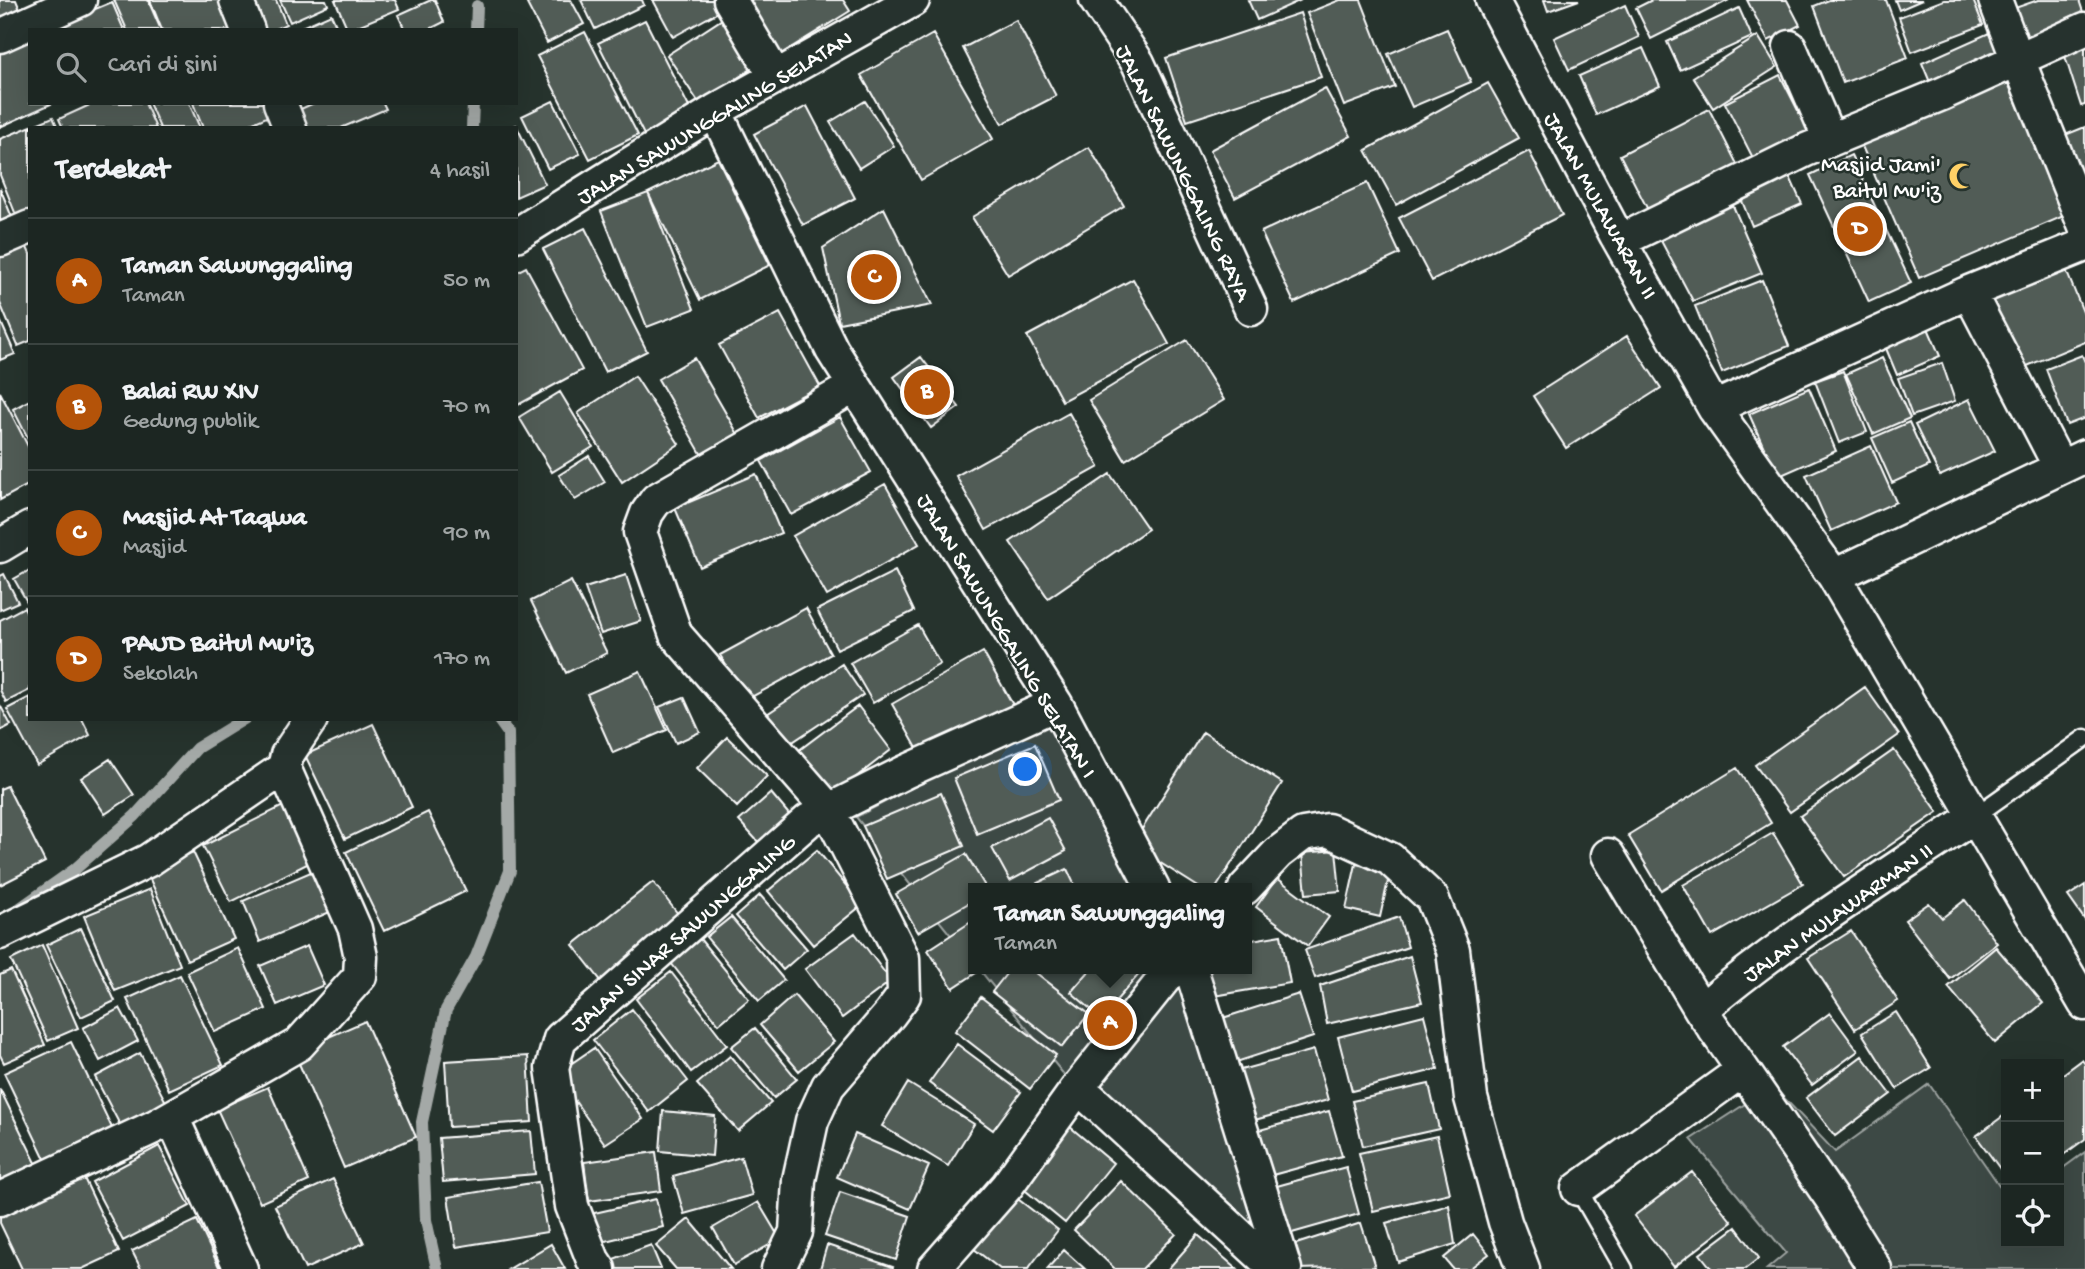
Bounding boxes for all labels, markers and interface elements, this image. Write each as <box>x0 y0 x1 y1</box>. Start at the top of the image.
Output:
street label: JALAN SAWUNGGALING SELATAN <box>573 26 858 212</box>
search box <box>28 28 518 105</box>
street label: JALAN SAWUNGGALING RAYA <box>1108 41 1256 307</box>
icon: search <box>52 48 90 86</box>
text: Cari di sini <box>108 51 218 82</box>
street label: JALAN MULAWARAN II <box>1536 108 1662 305</box>
place label: Masjid Jami' Baitul Mu'iz <box>1821 153 1942 206</box>
text: Terdekat <box>56 154 169 189</box>
text: 4 hasil <box>430 158 490 185</box>
mosque icon: Masjid Jami' Baitul Mu'iz <box>1947 161 1977 191</box>
pin: D <box>1837 203 1883 255</box>
pin: C <box>851 251 897 303</box>
text: Taman Sawunggaling <box>123 252 353 283</box>
text: A <box>72 268 86 295</box>
text: 50 m <box>443 268 490 295</box>
text: Taman <box>123 283 185 310</box>
pin: B <box>904 366 950 418</box>
text: Balai RW XIV <box>123 378 259 409</box>
text: B <box>73 394 85 421</box>
text: 70 m <box>443 394 490 421</box>
text: Gedung publik <box>123 409 258 436</box>
street label: JALAN SAWUNGGALING SELATAN I <box>909 490 1101 784</box>
text: Masjid At Taqwa <box>123 504 306 535</box>
text: C <box>73 520 85 547</box>
text: 90 m <box>444 520 490 547</box>
text: Masjid <box>123 535 185 562</box>
text: PAUD Baitul Mu'iz <box>123 630 313 661</box>
text: D <box>72 646 87 673</box>
text: 170 m <box>434 646 490 673</box>
text: Sekolah <box>123 661 198 688</box>
your location <box>1008 752 1042 786</box>
street label: JALAN SINAR SAWUNGGALING <box>567 829 803 1040</box>
street label: JALAN MULAWARMAN II <box>1739 838 1939 990</box>
popup <box>968 883 1252 974</box>
text: Taman Sawunggaling <box>995 900 1225 931</box>
text: Taman <box>995 931 1057 958</box>
pin: A <box>1087 997 1133 1049</box>
map controls <box>2001 1059 2064 1248</box>
button: + <box>2001 1059 2064 1122</box>
button: − <box>2001 1122 2064 1185</box>
button: locate <box>2001 1185 2064 1248</box>

